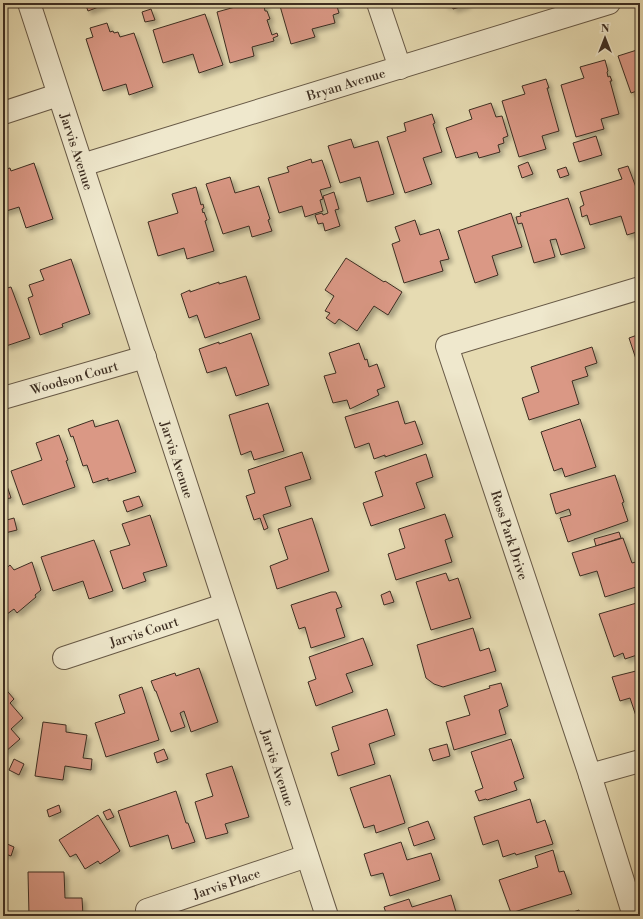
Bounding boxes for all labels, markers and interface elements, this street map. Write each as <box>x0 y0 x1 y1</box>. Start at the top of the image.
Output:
north arrow <box>585 18 625 58</box>
text: N <box>601 22 610 36</box>
street label: Bryan Avenue <box>304 65 388 105</box>
street label: Jarvis Avenue <box>56 110 96 193</box>
street label: Woodson Court <box>28 358 121 399</box>
street label: Jarvis Avenue <box>156 418 196 501</box>
street label: Ross Park Drive <box>487 489 531 582</box>
street label: Jarvis Court <box>107 614 181 652</box>
street label: Jarvis Avenue <box>257 726 297 809</box>
street label: Jarvis Place <box>190 865 263 903</box>

